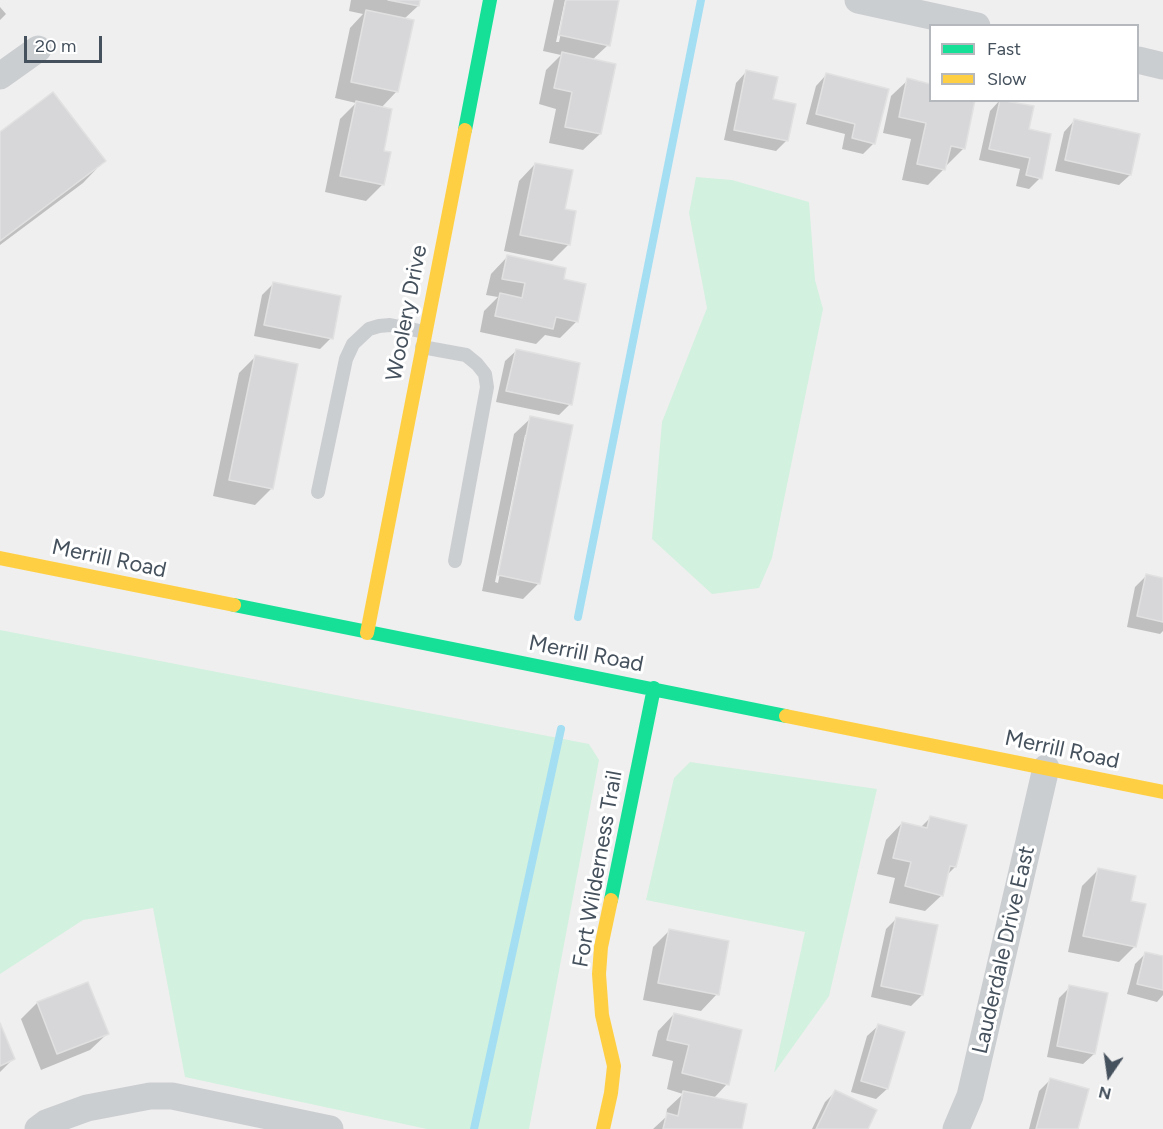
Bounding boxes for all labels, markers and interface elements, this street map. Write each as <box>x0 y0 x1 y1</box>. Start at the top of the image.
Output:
scale bar <box>27 24 105 62</box>
legend <box>929 24 1139 102</box>
text: 20 m <box>35 35 76 57</box>
text: Fast <box>987 38 1021 60</box>
text: Slow <box>987 68 1026 90</box>
street label: Woolery Drive <box>381 243 433 383</box>
street label: Merrill Road <box>49 534 169 584</box>
street label: Merrill Road <box>526 630 646 678</box>
street label: Merrill Road <box>1002 725 1122 775</box>
street label: Fort Wilderness Trail <box>568 769 628 969</box>
street label: Lauderdale Drive East <box>967 843 1041 1057</box>
north arrow <box>1079 1045 1139 1105</box>
text: N <box>1097 1082 1113 1104</box>

